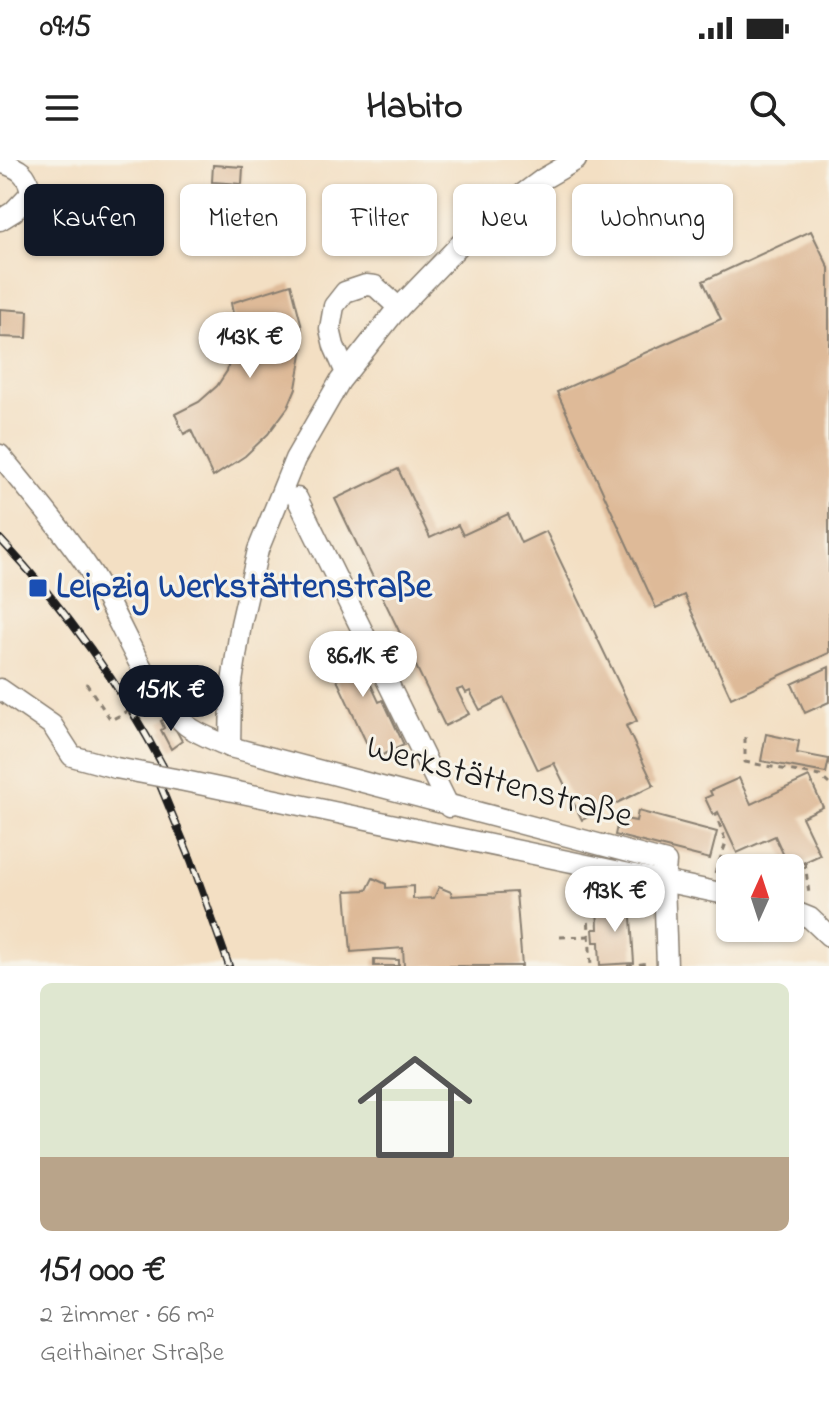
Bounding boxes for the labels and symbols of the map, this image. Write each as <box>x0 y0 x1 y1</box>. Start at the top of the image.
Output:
pin: 143K € <box>185 312 315 380</box>
place label: Leipzig Werkstättenstraße <box>56 562 433 616</box>
marker: Leipzig Werkstättenstraße <box>27 577 49 599</box>
pin: 86.1K € <box>289 631 437 699</box>
pin: 151K € <box>106 665 236 733</box>
street label: Werkstättenstraße <box>360 722 639 844</box>
north arrow <box>716 854 804 942</box>
pin: 193K € <box>550 866 680 934</box>

